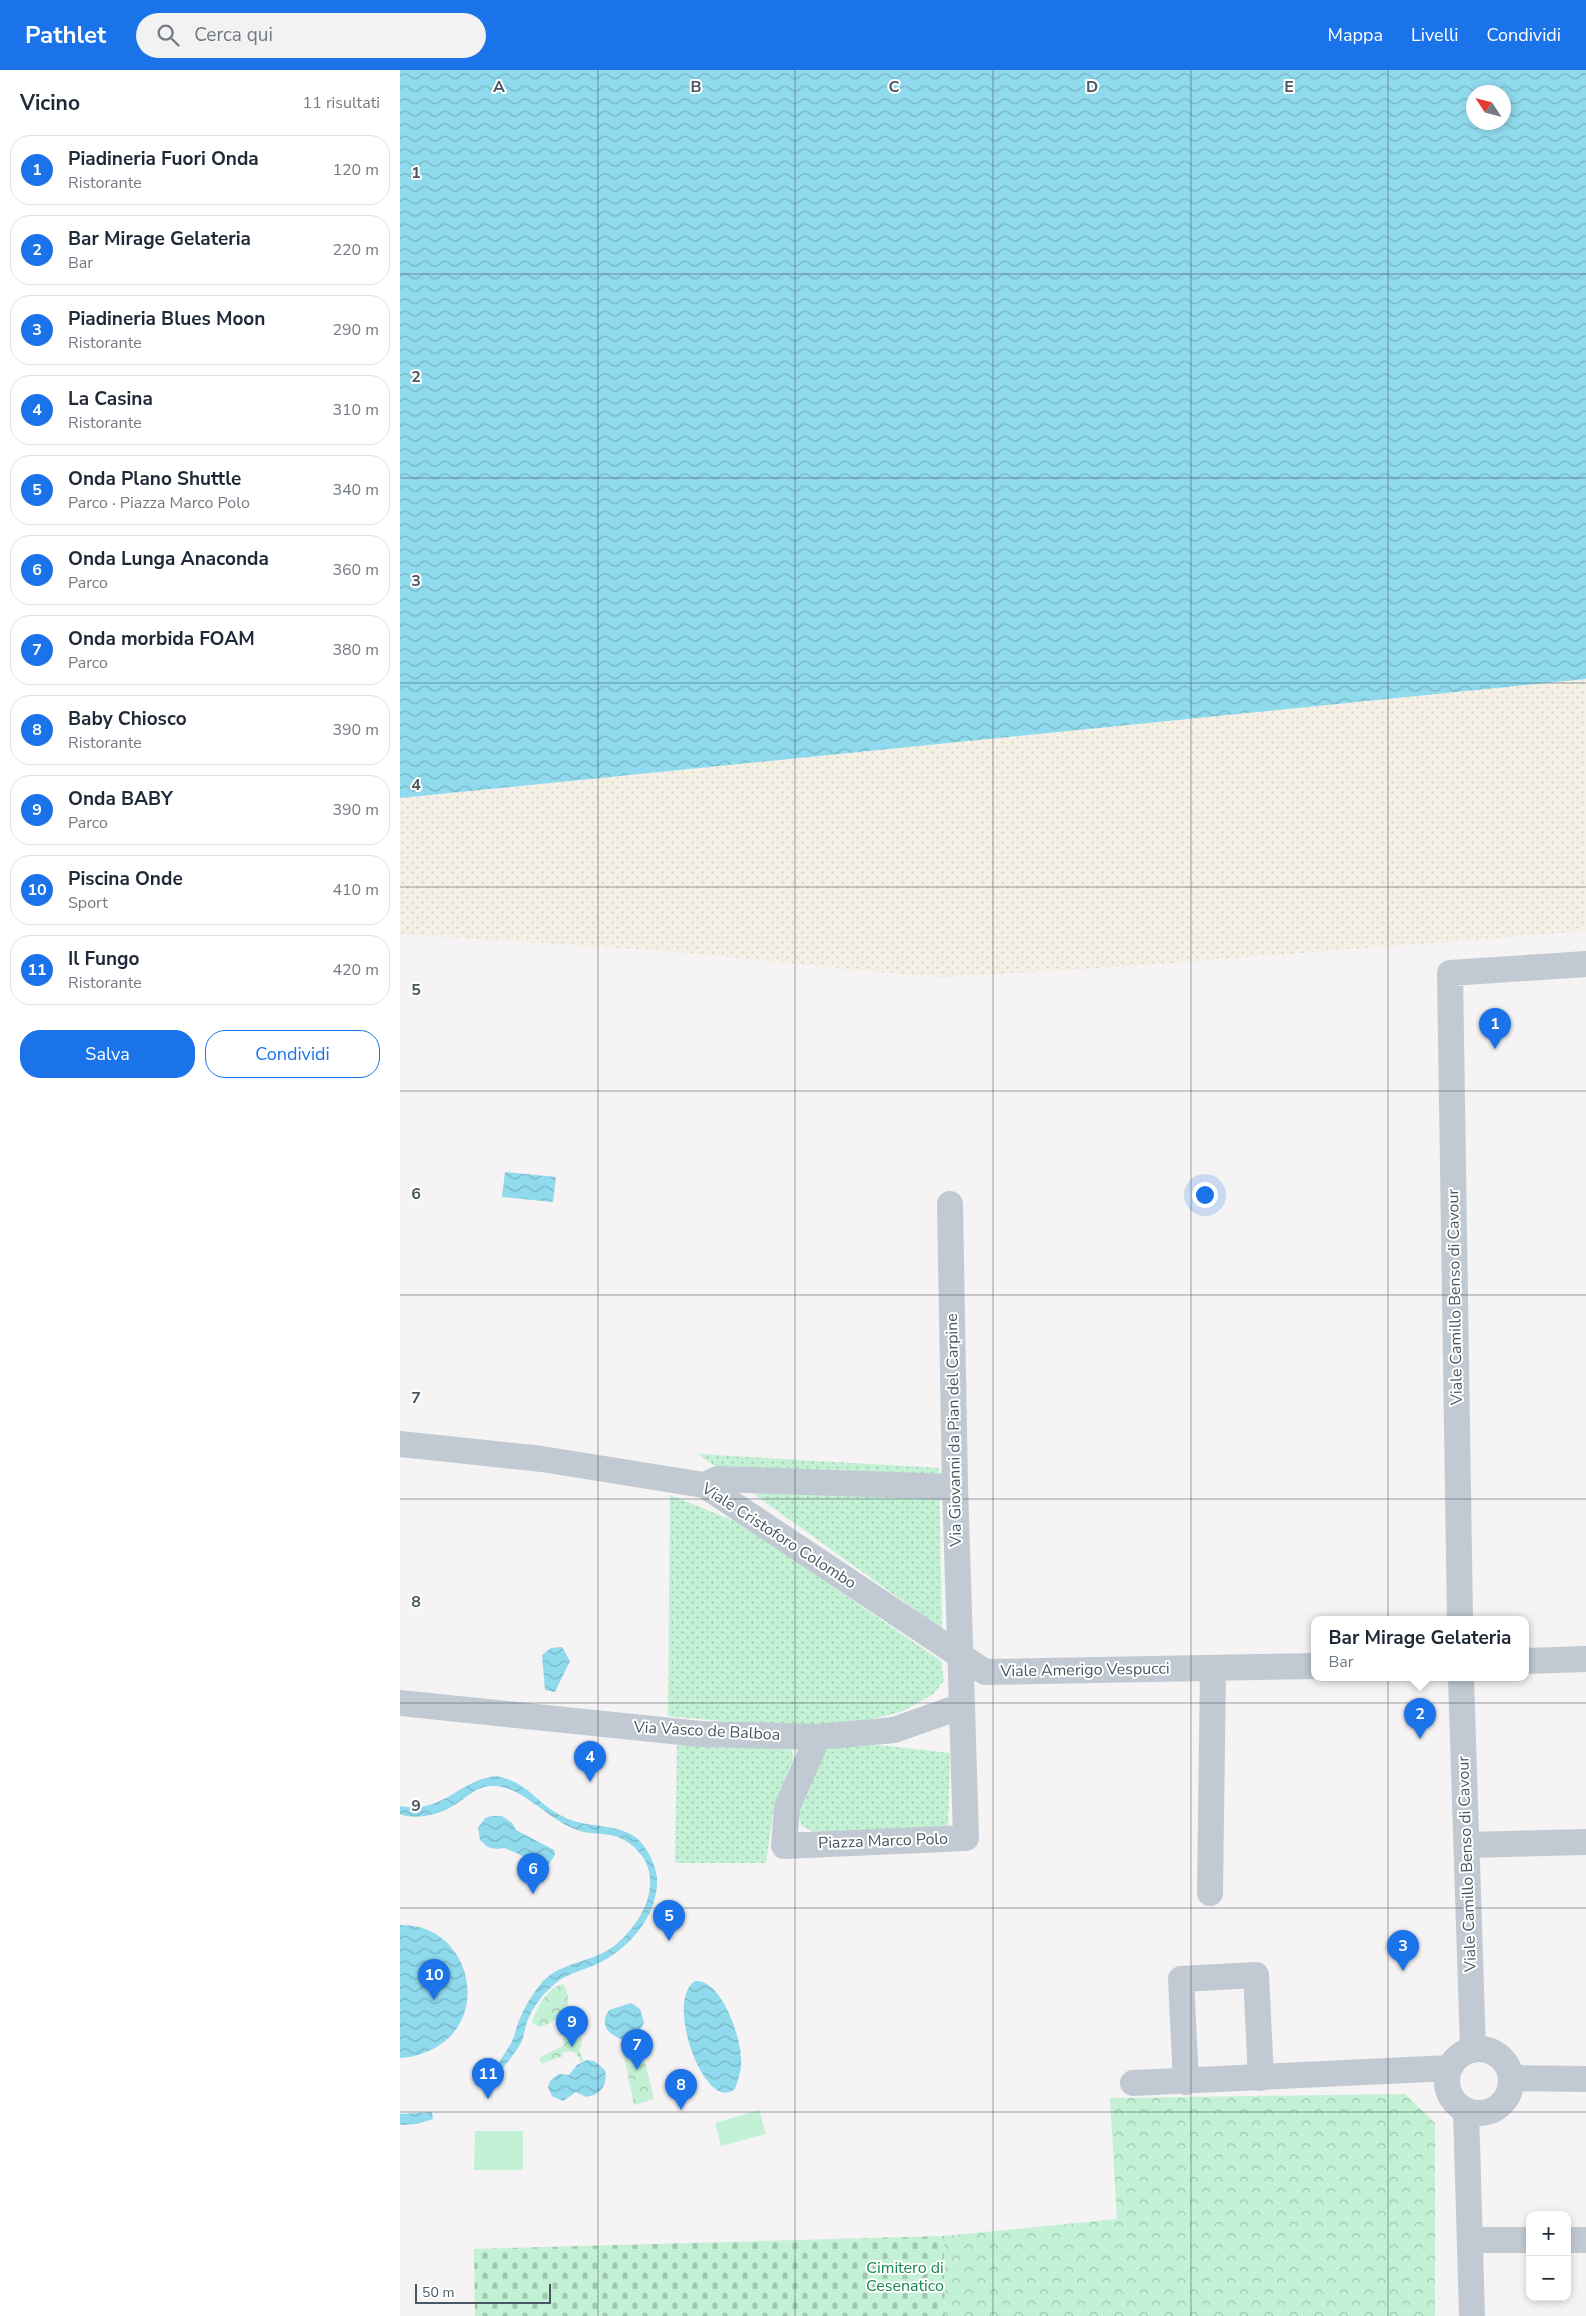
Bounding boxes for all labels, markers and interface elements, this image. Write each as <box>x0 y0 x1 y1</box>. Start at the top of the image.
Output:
search box <box>136 13 486 58</box>
text: Pathlet <box>25 19 106 51</box>
icon: search <box>154 21 182 49</box>
text: Cerca qui <box>194 22 273 48</box>
text: Mappa <box>1328 23 1383 47</box>
text: Livelli <box>1411 23 1458 47</box>
text: Condividi <box>1486 23 1561 47</box>
text: A <box>493 76 505 98</box>
text: B <box>690 76 702 98</box>
text: C <box>889 76 900 98</box>
text: D <box>1086 76 1098 98</box>
text: E <box>1284 76 1294 98</box>
north arrow <box>1466 85 1511 130</box>
text: Vicino <box>20 89 80 117</box>
text: 11 risultati <box>303 92 380 114</box>
text: Piadineria Fuori Onda <box>68 146 259 172</box>
text: 1 <box>32 159 42 181</box>
text: 120 m <box>332 159 379 181</box>
text: 1 <box>411 162 421 184</box>
text: Ristorante <box>68 172 142 194</box>
text: Bar Mirage Gelateria <box>68 226 251 252</box>
text: 2 <box>32 239 42 261</box>
text: 220 m <box>332 239 379 261</box>
text: Bar <box>68 252 93 274</box>
text: Piadineria Blues Moon <box>68 306 265 332</box>
text: 3 <box>32 319 42 341</box>
text: 290 m <box>332 319 379 341</box>
text: Ristorante <box>68 332 142 354</box>
text: 2 <box>411 366 421 388</box>
text: La Casina <box>68 386 153 412</box>
text: 4 <box>32 399 42 421</box>
text: 310 m <box>332 399 379 421</box>
text: Ristorante <box>68 412 142 434</box>
text: Onda Plano Shuttle <box>68 466 241 492</box>
text: 5 <box>32 479 42 501</box>
text: 340 m <box>332 479 379 501</box>
text: Parco · Piazza Marco Polo <box>68 492 250 514</box>
text: Onda Lunga Anaconda <box>68 546 269 572</box>
text: 6 <box>32 559 42 581</box>
text: 360 m <box>332 559 379 581</box>
text: 3 <box>411 570 421 592</box>
text: Parco <box>68 572 108 594</box>
text: Onda morbida FOAM <box>68 626 255 652</box>
text: 7 <box>32 639 42 661</box>
text: 380 m <box>332 639 379 661</box>
text: Parco <box>68 652 108 674</box>
text: Baby Chiosco <box>68 706 187 732</box>
text: 8 <box>32 719 42 741</box>
text: 390 m <box>332 719 379 741</box>
text: Ristorante <box>68 732 142 754</box>
text: 4 <box>411 774 421 796</box>
text: Onda BABY <box>68 786 173 812</box>
text: 9 <box>32 799 42 821</box>
text: 390 m <box>332 799 379 821</box>
text: Parco <box>68 812 108 834</box>
text: Piscina Onde <box>68 866 183 892</box>
text: 10 <box>27 879 47 901</box>
text: 410 m <box>332 879 379 901</box>
text: Sport <box>68 892 108 914</box>
text: Il Fungo <box>68 946 140 972</box>
text: 11 <box>27 959 47 981</box>
text: 420 m <box>332 959 379 981</box>
text: Ristorante <box>68 972 142 994</box>
text: 5 <box>411 979 421 1001</box>
pin: 1 <box>1479 1008 1511 1049</box>
button: Salva <box>20 1030 195 1078</box>
button: Condividi <box>205 1030 380 1078</box>
your location <box>1192 1182 1218 1208</box>
text: 6 <box>411 1183 421 1205</box>
street label: Viale Camillo Benso di Cavour <box>1442 1188 1468 1406</box>
street label: Via Giovanni da Pian del Carpine <box>941 1313 967 1548</box>
text: 7 <box>411 1387 421 1409</box>
street label: Viale Cristoforo Colombo <box>697 1477 860 1594</box>
text: 8 <box>411 1591 421 1613</box>
popup <box>1311 1616 1529 1681</box>
text: Bar Mirage Gelateria <box>1329 1625 1511 1651</box>
text: Bar <box>1329 1651 1354 1673</box>
street label: Viale Amerigo Vespucci <box>999 1658 1170 1682</box>
pin: 2 <box>1404 1698 1436 1739</box>
street label: Via Vasco de Balboa <box>632 1716 781 1746</box>
pin: 4 <box>574 1741 606 1782</box>
street label: Viale Camillo Benso di Cavour <box>1452 1755 1482 1973</box>
text: 9 <box>411 1795 421 1817</box>
street label: Piazza Marco Polo <box>818 1828 948 1854</box>
pin: 6 <box>517 1853 549 1894</box>
pin: 5 <box>653 1900 685 1941</box>
pin: 3 <box>1387 1930 1419 1971</box>
pin: 10 <box>418 1959 450 2000</box>
pin: 9 <box>556 2006 588 2047</box>
pin: 7 <box>621 2029 653 2070</box>
pin: 11 <box>472 2058 504 2099</box>
pin: 8 <box>665 2069 697 2110</box>
map controls <box>1526 2211 1571 2301</box>
button: + <box>1526 2211 1571 2256</box>
button: − <box>1526 2256 1571 2301</box>
park label: Cimitero di Cesenatico <box>866 2257 944 2297</box>
scale bar <box>415 2281 551 2304</box>
text: 50 m <box>422 2283 454 2302</box>

